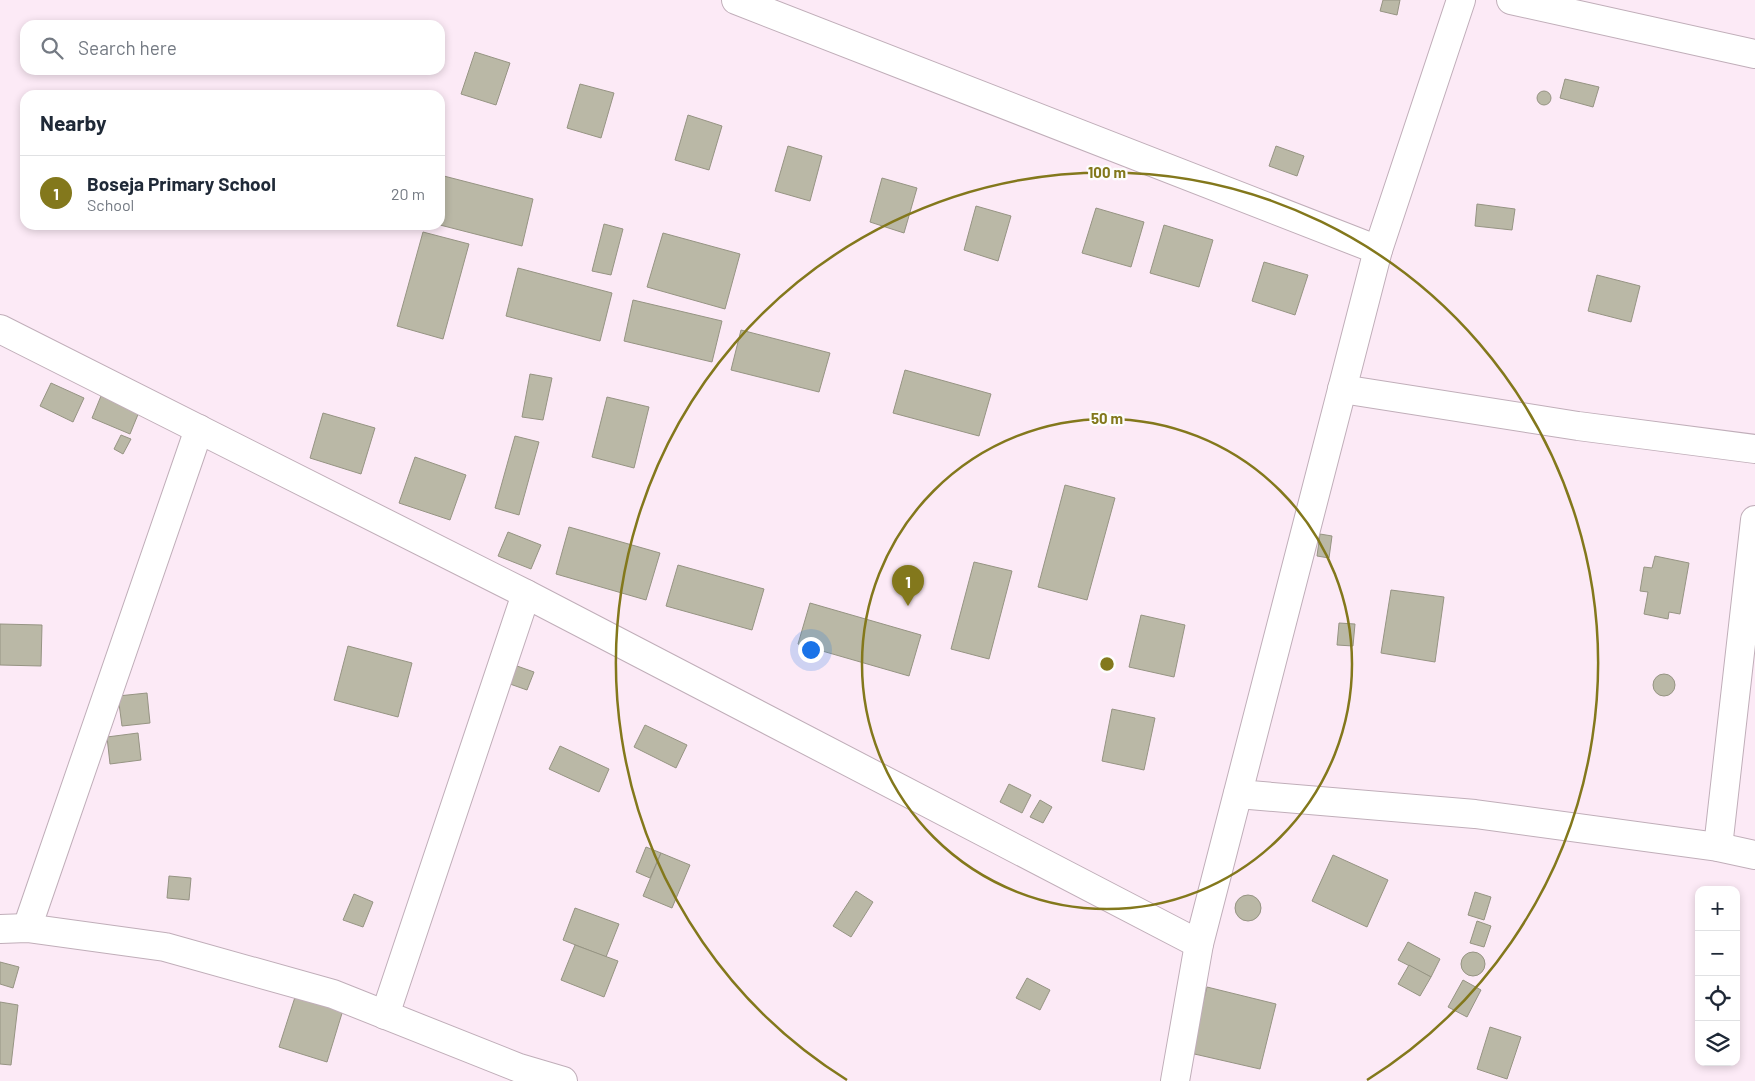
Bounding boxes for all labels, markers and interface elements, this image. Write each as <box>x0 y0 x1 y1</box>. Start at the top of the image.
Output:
search box <box>20 20 445 75</box>
icon: search <box>38 34 66 62</box>
text: Search here <box>78 36 177 59</box>
text: Nearby <box>40 110 106 135</box>
text: 100 m <box>1088 163 1126 181</box>
text: Boseja Primary School <box>87 172 276 195</box>
text: 1 <box>53 184 59 203</box>
text: 20 m <box>391 184 425 203</box>
text: School <box>87 195 134 214</box>
text: 50 m <box>1091 409 1123 427</box>
pin: 1 <box>892 565 924 606</box>
your location <box>798 637 824 663</box>
centre of rings <box>1098 655 1116 673</box>
map controls <box>1695 886 1740 1066</box>
button: + <box>1695 886 1740 931</box>
button: − <box>1695 931 1740 976</box>
button: locate <box>1695 976 1740 1021</box>
button: layers <box>1695 1021 1740 1066</box>

